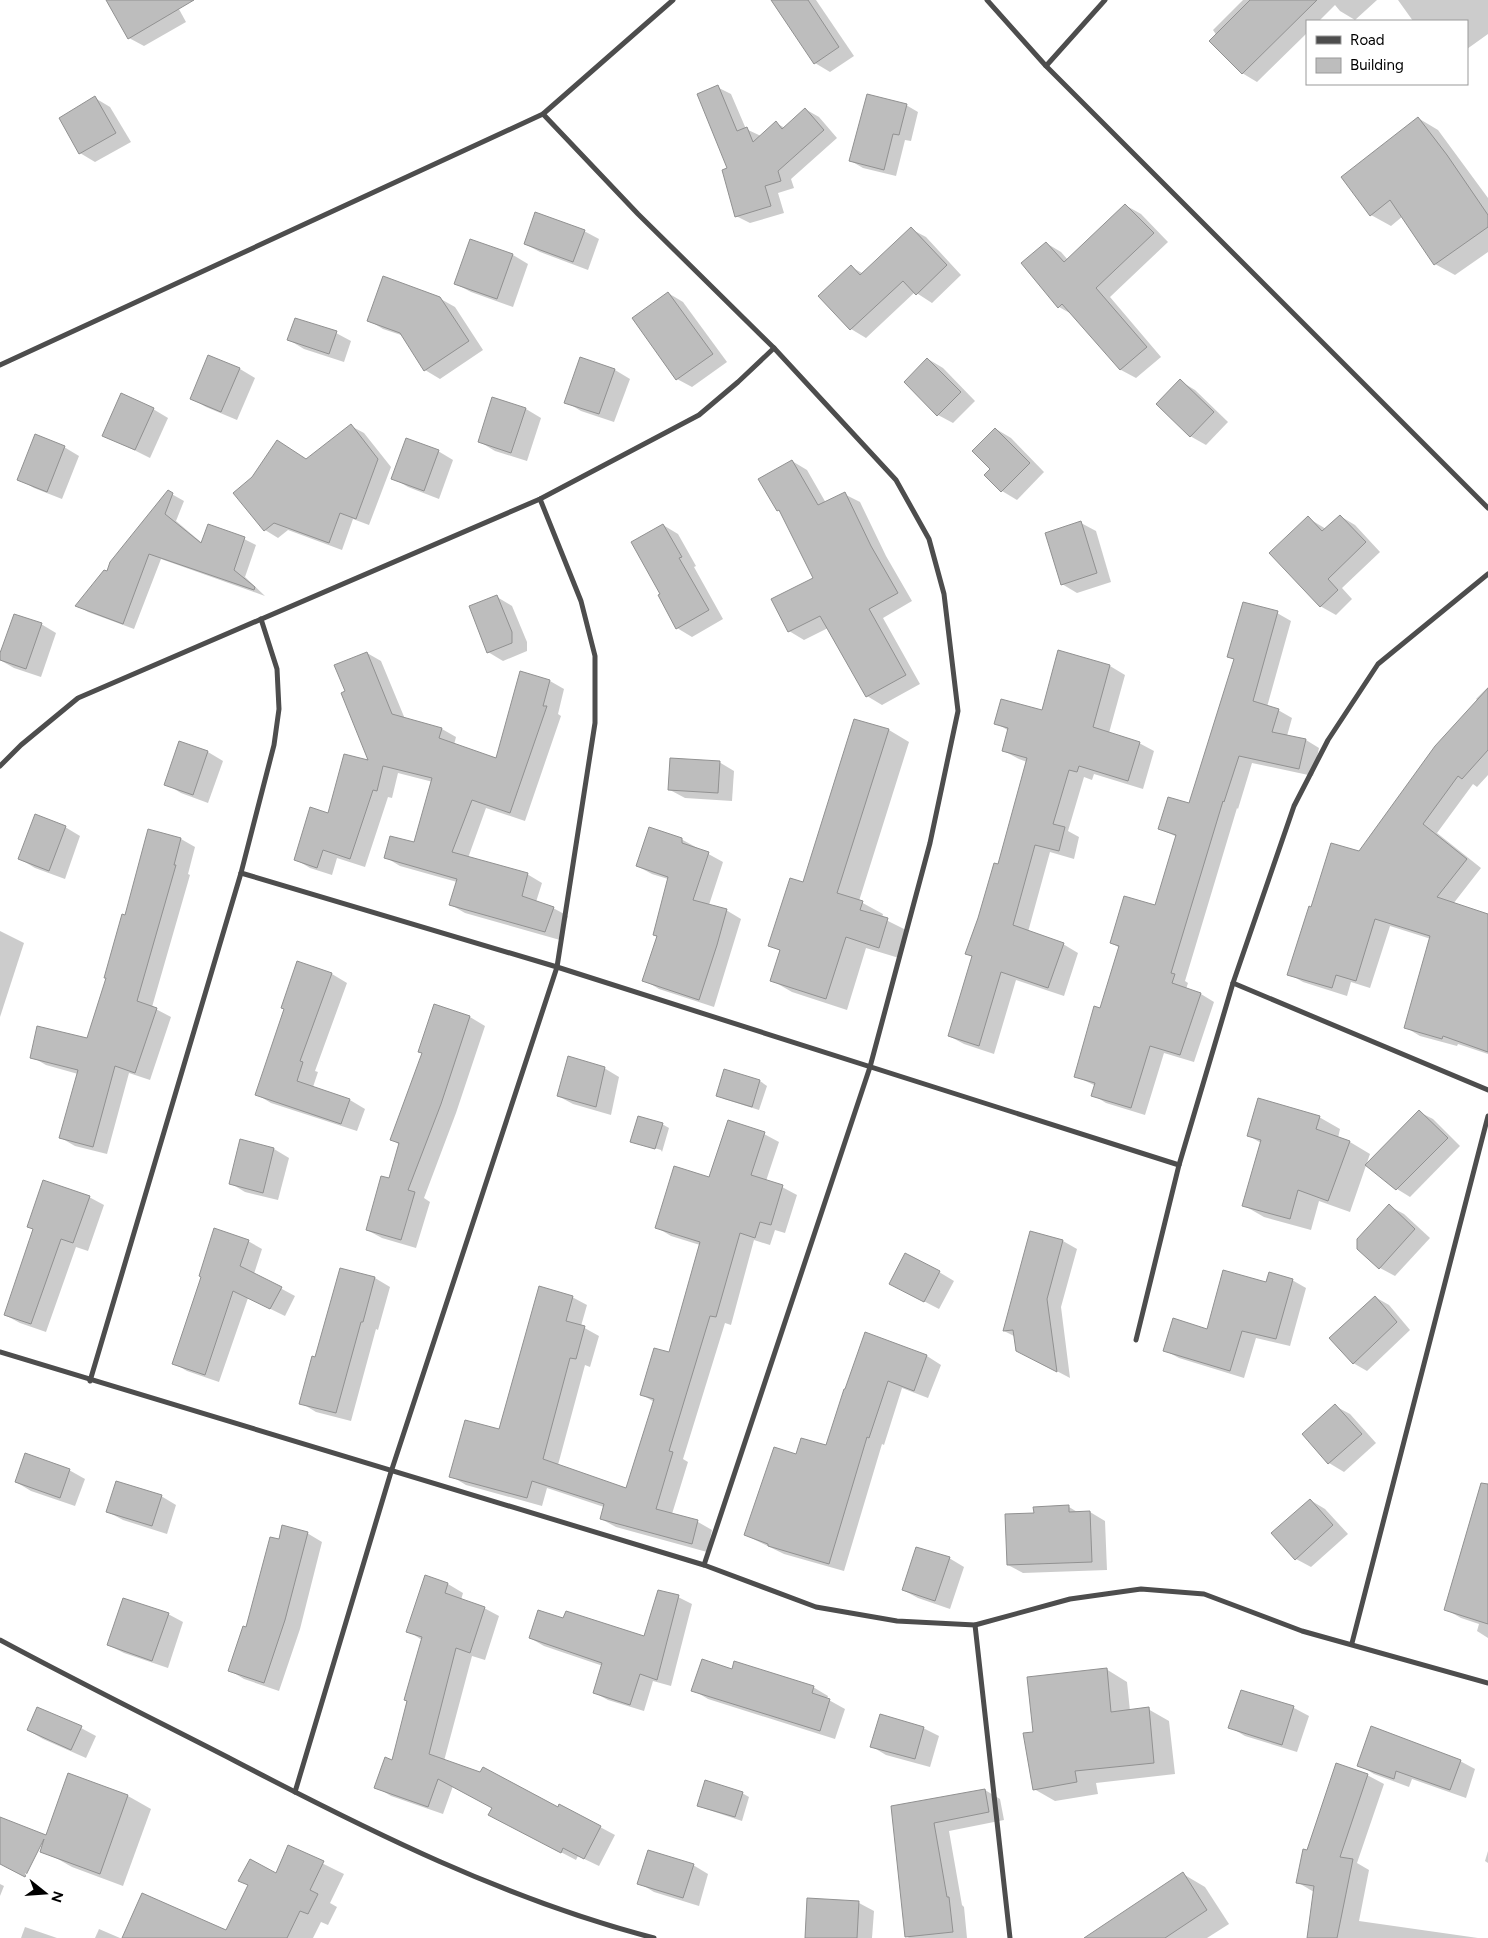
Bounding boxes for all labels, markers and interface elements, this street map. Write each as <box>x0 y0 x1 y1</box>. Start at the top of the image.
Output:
legend <box>1306 20 1468 85</box>
text: Road <box>1350 31 1385 49</box>
text: Building <box>1350 56 1404 74</box>
north arrow <box>20 1868 70 1918</box>
text: N <box>47 1889 67 1904</box>

